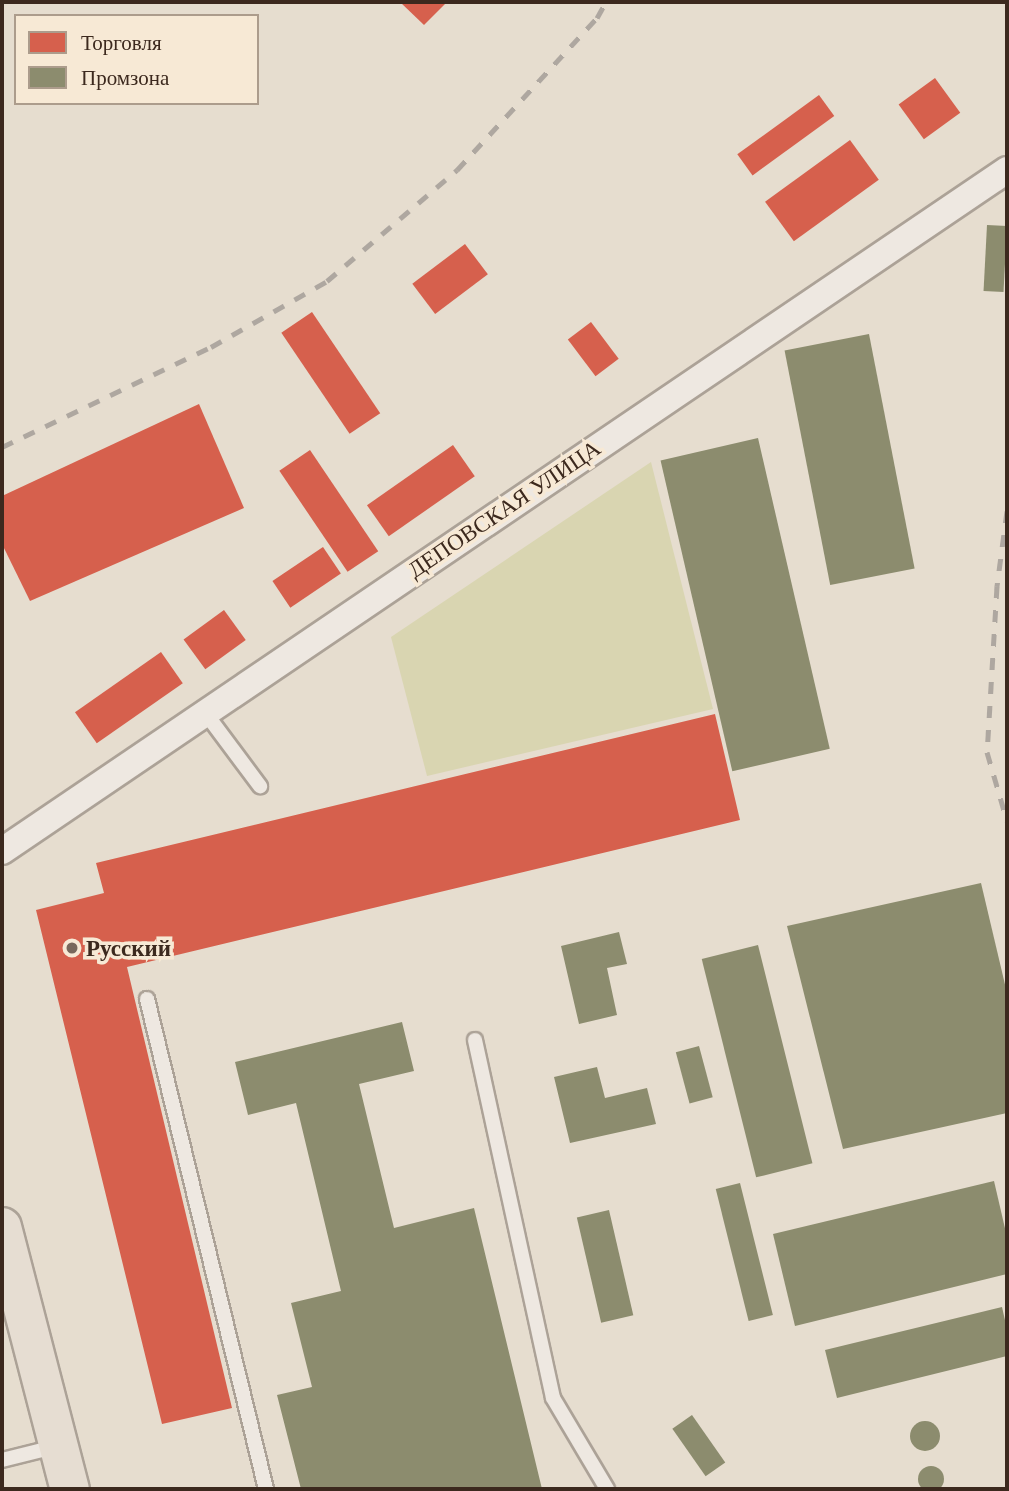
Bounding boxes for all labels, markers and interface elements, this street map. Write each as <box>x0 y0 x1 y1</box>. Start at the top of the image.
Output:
legend <box>14 14 259 105</box>
text: Торговля <box>81 30 162 56</box>
text: Промзона <box>81 65 169 91</box>
street label: ДЕПОВСКАЯ УЛИЦА <box>402 434 606 584</box>
place label: Русский <box>86 934 171 962</box>
marker: Русский <box>64 940 80 956</box>

